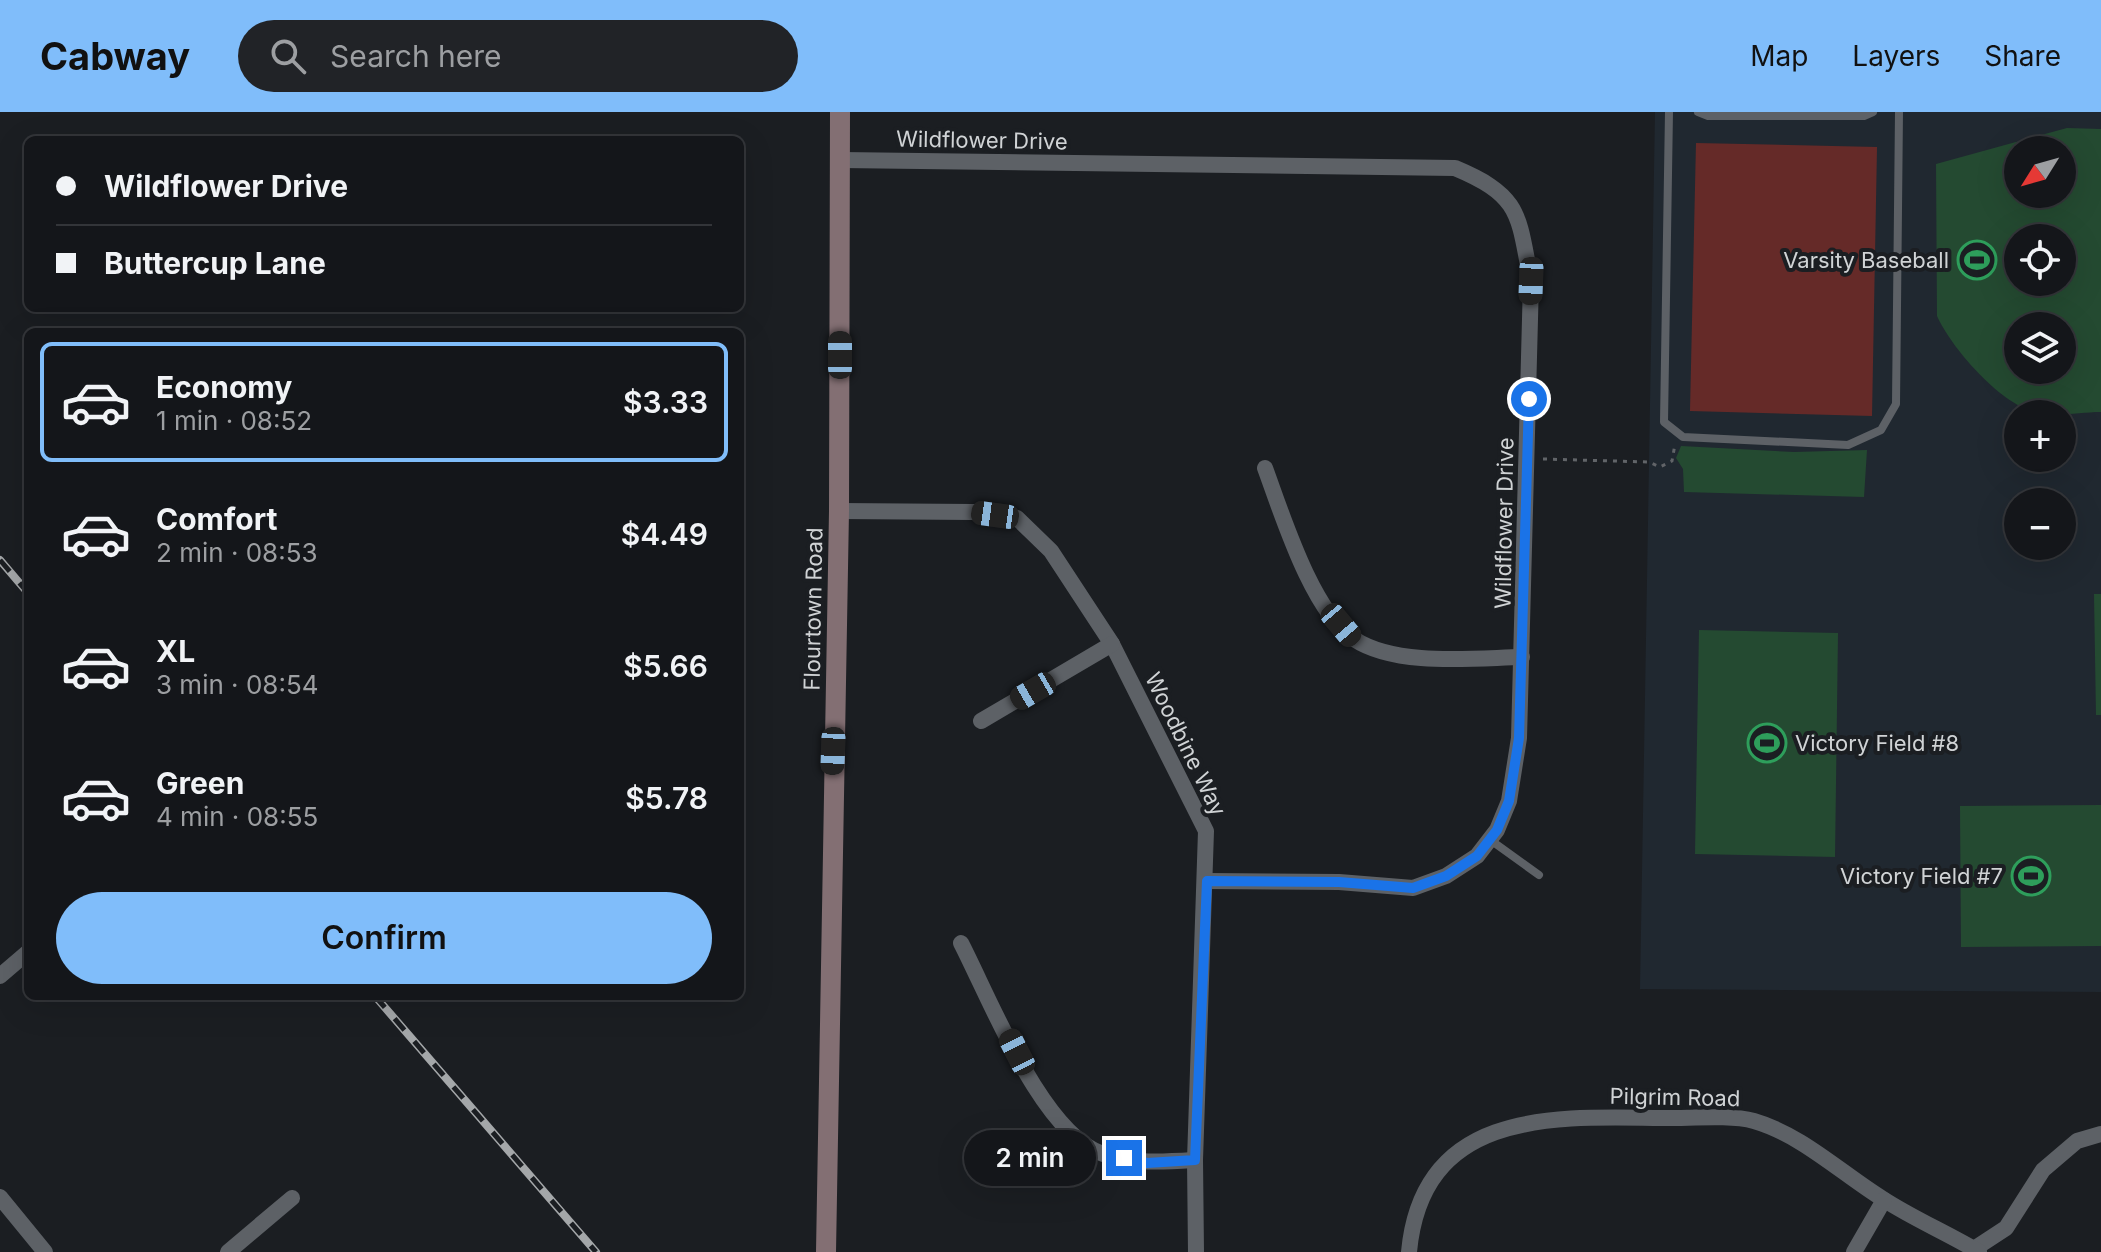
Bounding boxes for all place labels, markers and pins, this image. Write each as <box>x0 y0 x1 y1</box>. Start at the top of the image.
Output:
sports icon: Varsity Baseball <box>1956 239 1998 281</box>
place label: Varsity Baseball <box>1783 247 1949 273</box>
sports icon: Victory Field #8 <box>1746 722 1788 764</box>
place label: Victory Field #8 <box>1795 730 1959 756</box>
sports icon: Victory Field #7 <box>2010 855 2052 897</box>
place label: Victory Field #7 <box>1840 863 2003 889</box>

